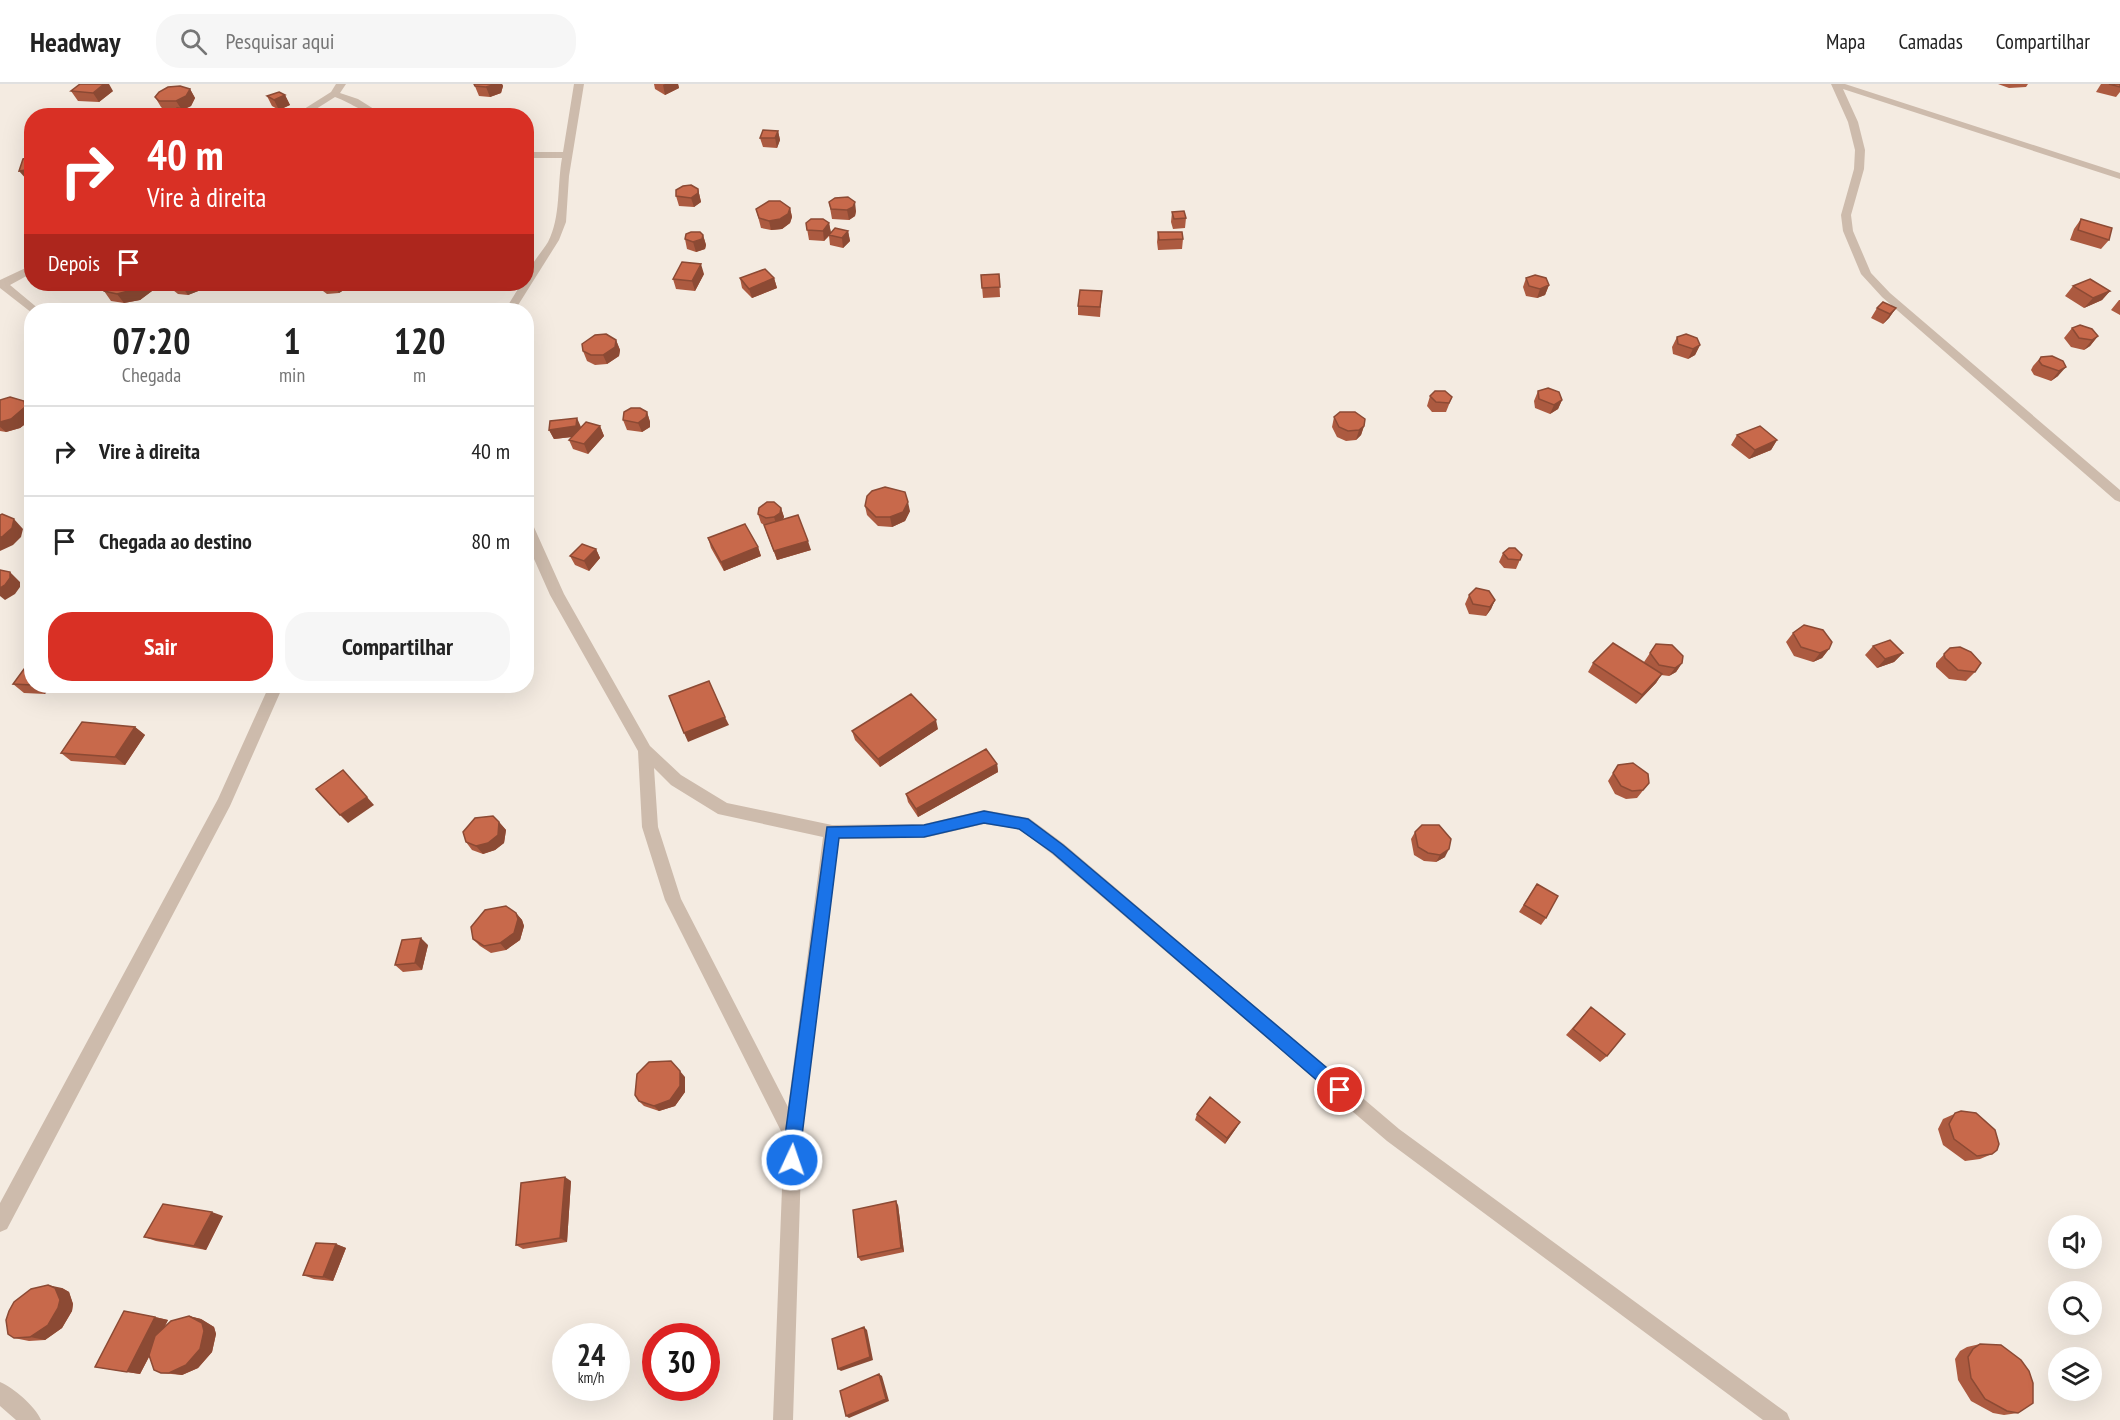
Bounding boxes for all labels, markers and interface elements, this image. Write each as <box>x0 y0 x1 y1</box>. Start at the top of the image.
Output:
search box <box>156 14 576 68</box>
text: Headway <box>30 23 120 60</box>
icon: search <box>177 25 210 58</box>
text: Pesquisar aqui <box>225 27 335 55</box>
text: Mapa <box>1826 28 1865 55</box>
text: Camadas <box>1898 28 1963 55</box>
text: Compartilhar <box>1996 28 2090 55</box>
text: 40 m <box>147 127 224 182</box>
icon: right <box>48 132 126 210</box>
text: Vire à direita <box>147 180 266 214</box>
icon: arrive <box>112 246 145 279</box>
text: Depois <box>48 249 100 277</box>
text: 07:20 <box>113 317 190 364</box>
text: 1 <box>283 317 301 364</box>
text: 120 <box>394 317 445 364</box>
text: Chegada <box>122 362 181 388</box>
text: min <box>279 362 305 388</box>
text: m <box>413 362 426 388</box>
icon: right <box>48 435 81 468</box>
text: Vire à direita <box>99 437 200 465</box>
text: 40 m <box>471 437 510 465</box>
icon: arrive <box>48 525 81 558</box>
text: Chegada ao destino <box>99 527 252 555</box>
text: 80 m <box>471 527 510 555</box>
button: Sair <box>48 612 273 681</box>
button: Compartilhar <box>285 612 510 681</box>
pin <box>1314 1064 1365 1115</box>
icon: arrive <box>1323 1073 1356 1106</box>
position arrow <box>760 1128 824 1192</box>
map controls <box>2048 1215 2102 1401</box>
button: sound <box>2048 1215 2102 1269</box>
button: search <box>2048 1281 2102 1335</box>
speed limit sign: 30 <box>642 1323 720 1401</box>
text: 24 <box>577 1335 605 1374</box>
button: layers <box>2048 1347 2102 1401</box>
text: km/h <box>578 1368 604 1387</box>

